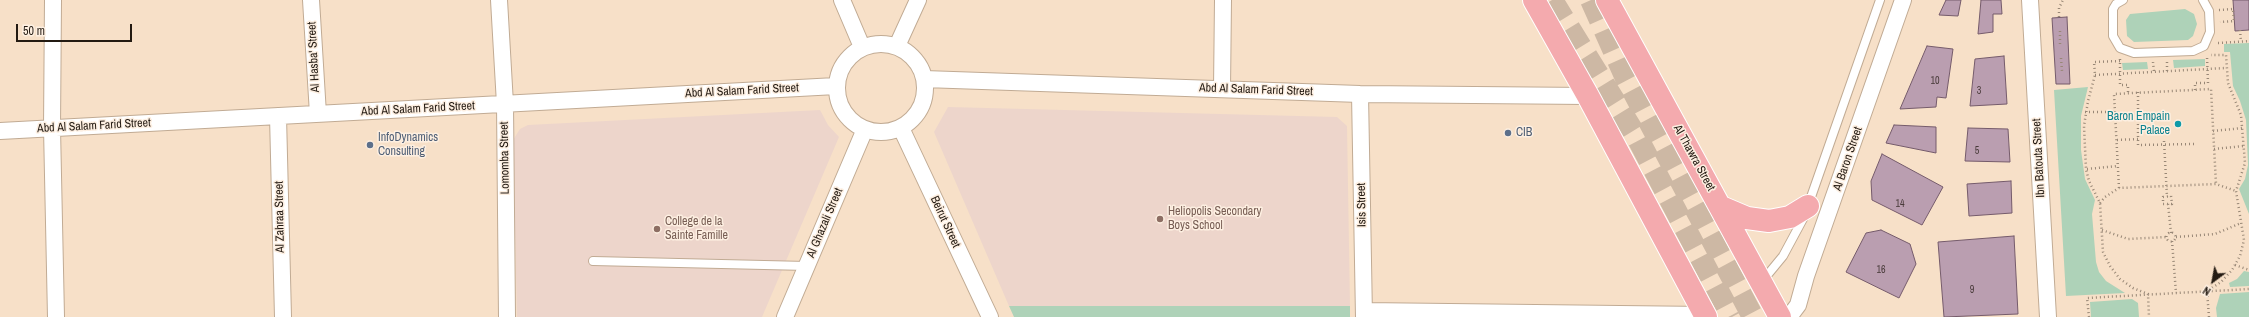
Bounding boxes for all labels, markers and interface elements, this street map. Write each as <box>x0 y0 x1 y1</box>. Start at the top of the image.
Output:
scale bar <box>18 16 134 42</box>
street label: Al Hasba' Street <box>305 21 323 93</box>
text: 50 m <box>23 23 45 39</box>
house number: 10 <box>1930 75 1940 87</box>
street label: Abd Al Salam Farid Street <box>685 81 799 101</box>
street label: Abd Al Salam Farid Street <box>1199 81 1313 99</box>
house number: 3 <box>1977 85 1981 97</box>
street label: Abd Al Salam Farid Street <box>361 99 475 119</box>
place label: Baron Empain Palace <box>2107 110 2170 138</box>
street label: Abd Al Salam Farid Street <box>37 116 151 136</box>
street label: Ibn Batouta Street <box>2030 118 2048 198</box>
marker: Baron Empain Palace <box>2173 119 2183 129</box>
street label: Lomomba Street <box>497 122 513 194</box>
street label: Al Thawra Street <box>1670 122 1718 194</box>
street label: Al Baron Street <box>1830 125 1866 193</box>
place label: CIB <box>1516 126 1532 140</box>
marker: CIB <box>1503 128 1513 138</box>
place label: InfoDynamics Consulting <box>378 131 438 159</box>
marker: InfoDynamics Consulting <box>365 140 375 150</box>
house number: 5 <box>1975 145 1979 157</box>
street label: Al Zahraa Street <box>272 181 288 253</box>
street label: Isis Street <box>1354 183 1370 227</box>
street label: Al Ghazali Street <box>804 186 846 260</box>
street label: Beirut Street <box>927 194 963 250</box>
house number: 14 <box>1895 198 1905 210</box>
place label: Heliopolis Secondary Boys School <box>1168 205 1262 233</box>
marker: Heliopolis Secondary Boys School <box>1155 214 1165 224</box>
place label: College de la Sainte Famille <box>665 215 728 243</box>
marker: College de la Sainte Famille <box>652 224 662 234</box>
north arrow <box>2193 261 2233 301</box>
house number: 16 <box>1876 264 1886 276</box>
house number: 9 <box>1970 284 1974 296</box>
text: N <box>2200 284 2213 299</box>

